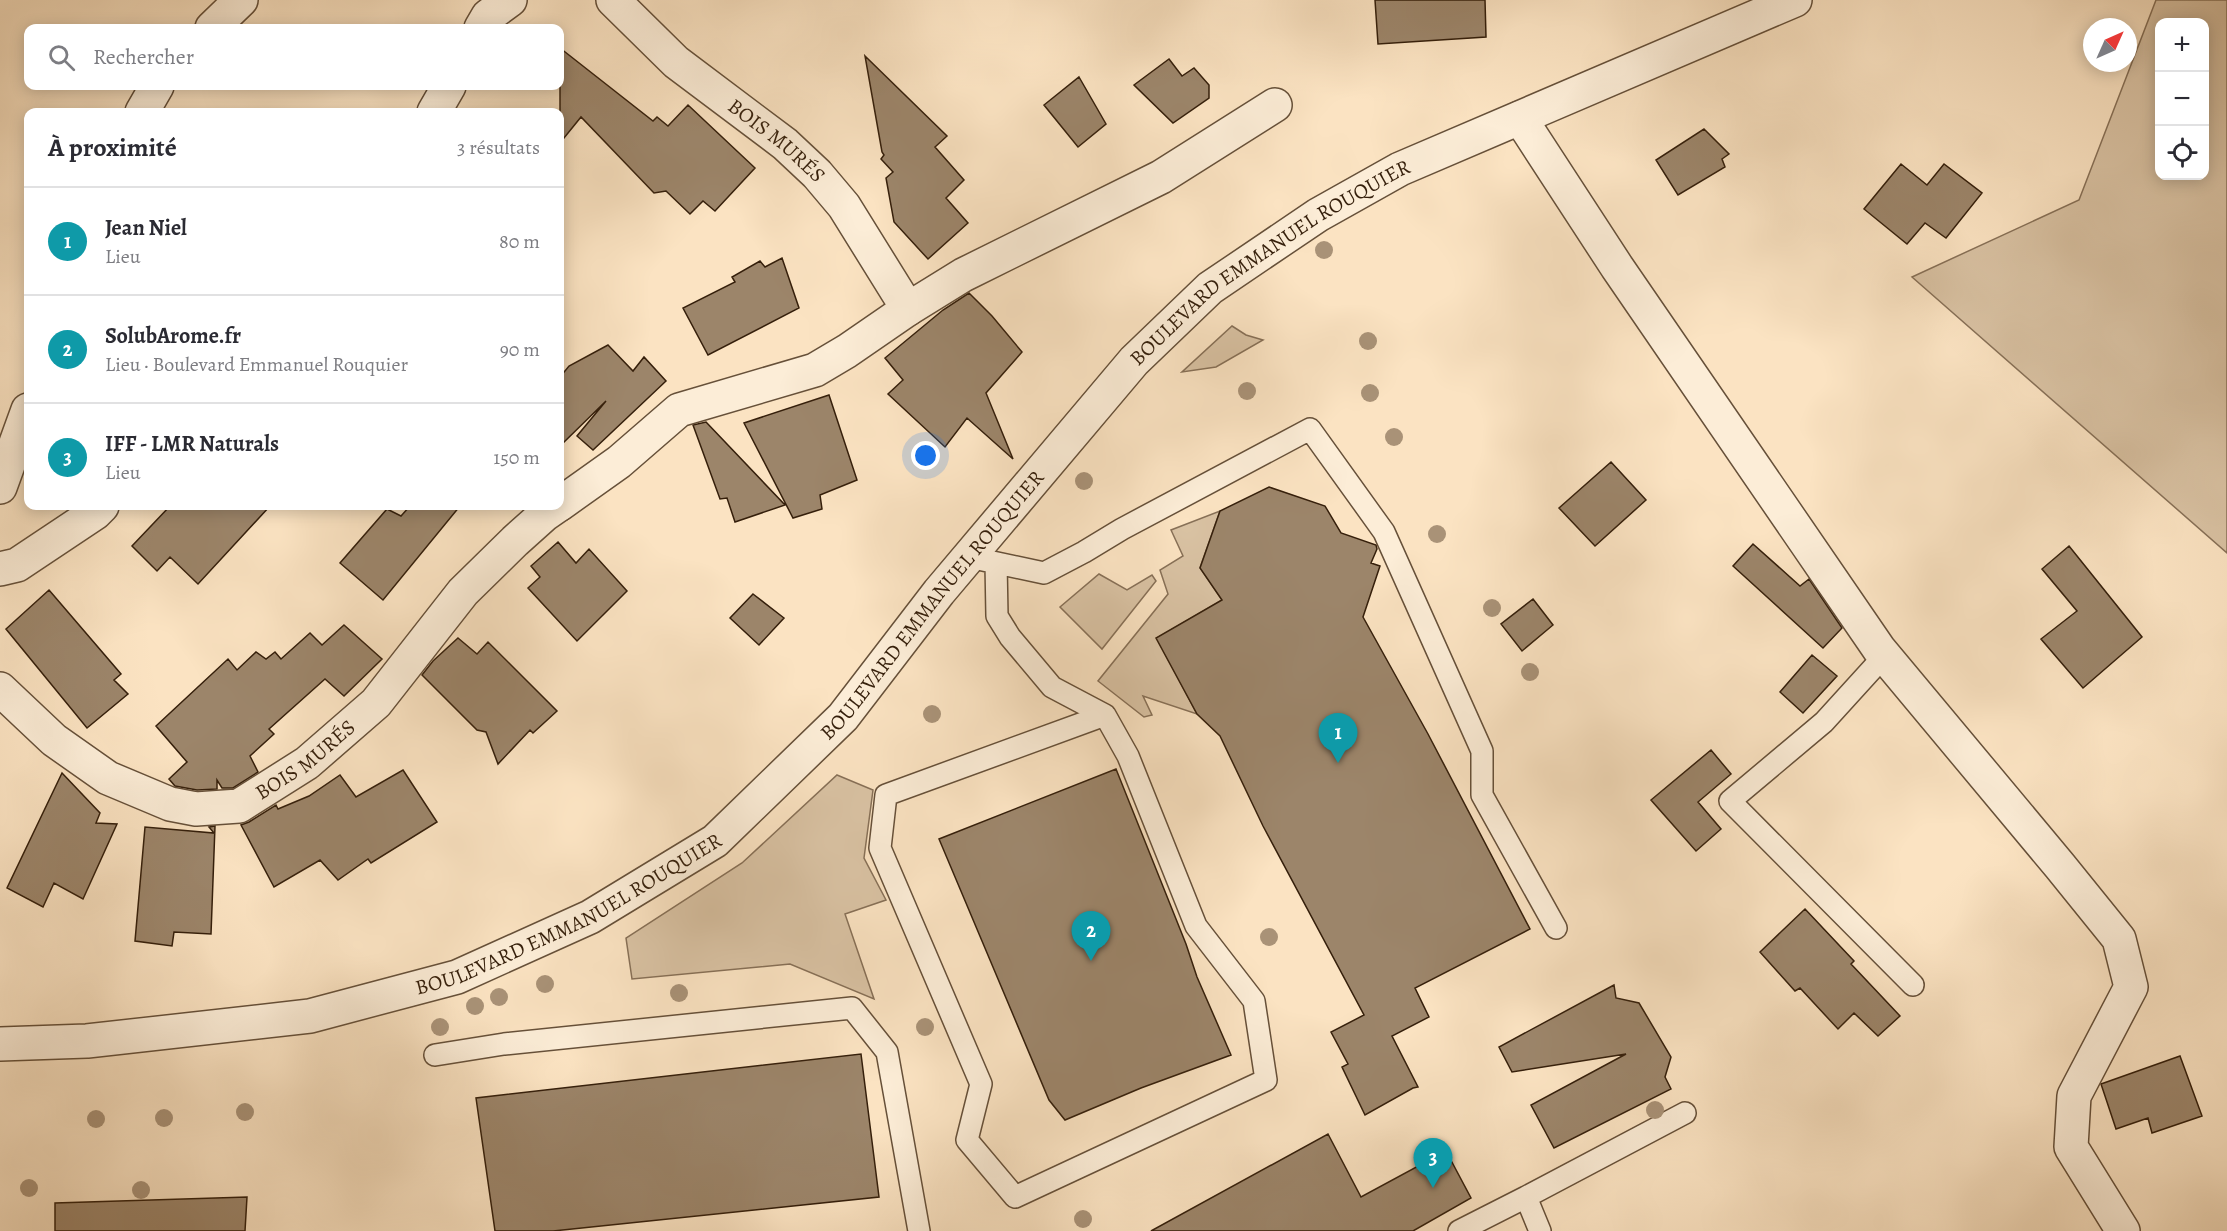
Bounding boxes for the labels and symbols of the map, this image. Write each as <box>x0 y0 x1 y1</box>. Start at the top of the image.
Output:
north arrow <box>2083 18 2137 72</box>
street label: BOIS MURÉS <box>722 92 832 188</box>
street label: BOULEVARD EMMANUEL ROUQUIER <box>1124 152 1414 372</box>
your location <box>911 441 940 470</box>
street label: BOULEVARD EMMANUEL ROUQUIER <box>814 464 1050 746</box>
street label: BOIS MURÉS <box>250 713 361 806</box>
pin: 1 <box>1318 714 1358 763</box>
street label: BOULEVARD EMMANUEL ROUQUIER <box>412 826 727 1001</box>
pin: 2 <box>1072 912 1110 961</box>
pin: 3 <box>1414 1138 1452 1188</box>

